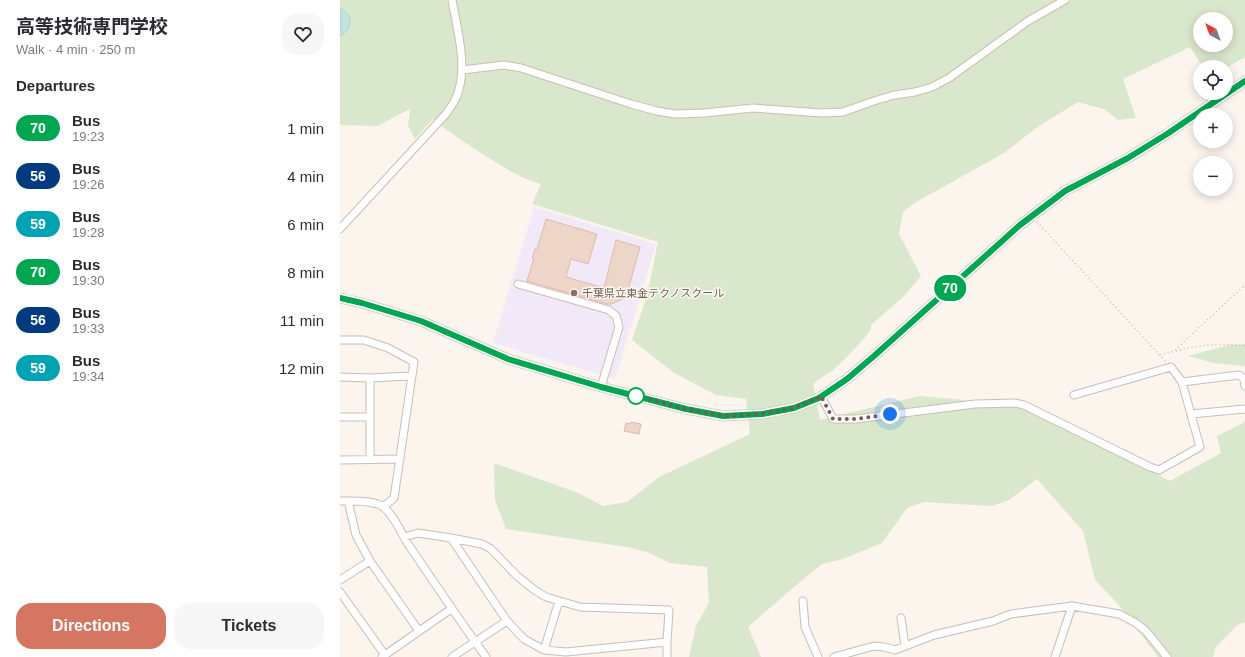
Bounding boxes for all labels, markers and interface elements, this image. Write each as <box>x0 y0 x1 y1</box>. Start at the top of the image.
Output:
north arrow <box>1193 12 1233 52</box>
map controls <box>1193 12 1233 196</box>
button: heart <box>282 13 324 55</box>
text: 高等技術専門学校 <box>16 16 168 37</box>
text: Walk · 4 min · 250 m <box>16 42 135 57</box>
button: locate <box>1193 60 1233 100</box>
text: Departures <box>16 77 95 94</box>
button: + <box>1193 108 1233 148</box>
text: Bus <box>72 112 100 129</box>
text: 70 <box>30 120 46 136</box>
text: 1 min <box>287 120 324 137</box>
text: 19:23 <box>72 129 105 144</box>
button: − <box>1193 156 1233 196</box>
text: Bus <box>72 160 100 177</box>
text: 56 <box>30 168 46 184</box>
text: 4 min <box>287 168 324 185</box>
text: 19:26 <box>72 177 105 192</box>
text: Bus <box>72 208 100 225</box>
text: 59 <box>30 216 46 232</box>
text: 6 min <box>287 216 324 233</box>
text: 19:28 <box>72 225 105 240</box>
text: Bus <box>72 256 100 273</box>
text: 70 <box>30 264 46 280</box>
text: 8 min <box>287 264 324 281</box>
text: 19:30 <box>72 273 105 288</box>
line badge: 70 <box>932 275 968 301</box>
text: 70 <box>942 280 958 296</box>
place label: 千葉県立東金テクノスクール <box>582 287 724 299</box>
marker: 千葉県立東金テクノスクール <box>569 288 579 298</box>
text: Bus <box>72 304 100 321</box>
text: 56 <box>30 312 46 328</box>
text: 11 min <box>280 312 324 329</box>
text: 19:33 <box>72 321 105 336</box>
text: Bus <box>72 352 100 369</box>
text: 59 <box>30 360 46 376</box>
text: 12 min <box>279 360 324 377</box>
text: 19:34 <box>72 369 105 384</box>
unlabelled marker <box>627 387 645 405</box>
your location <box>880 404 900 424</box>
button: Directions <box>16 603 166 649</box>
button: Tickets <box>174 603 324 649</box>

